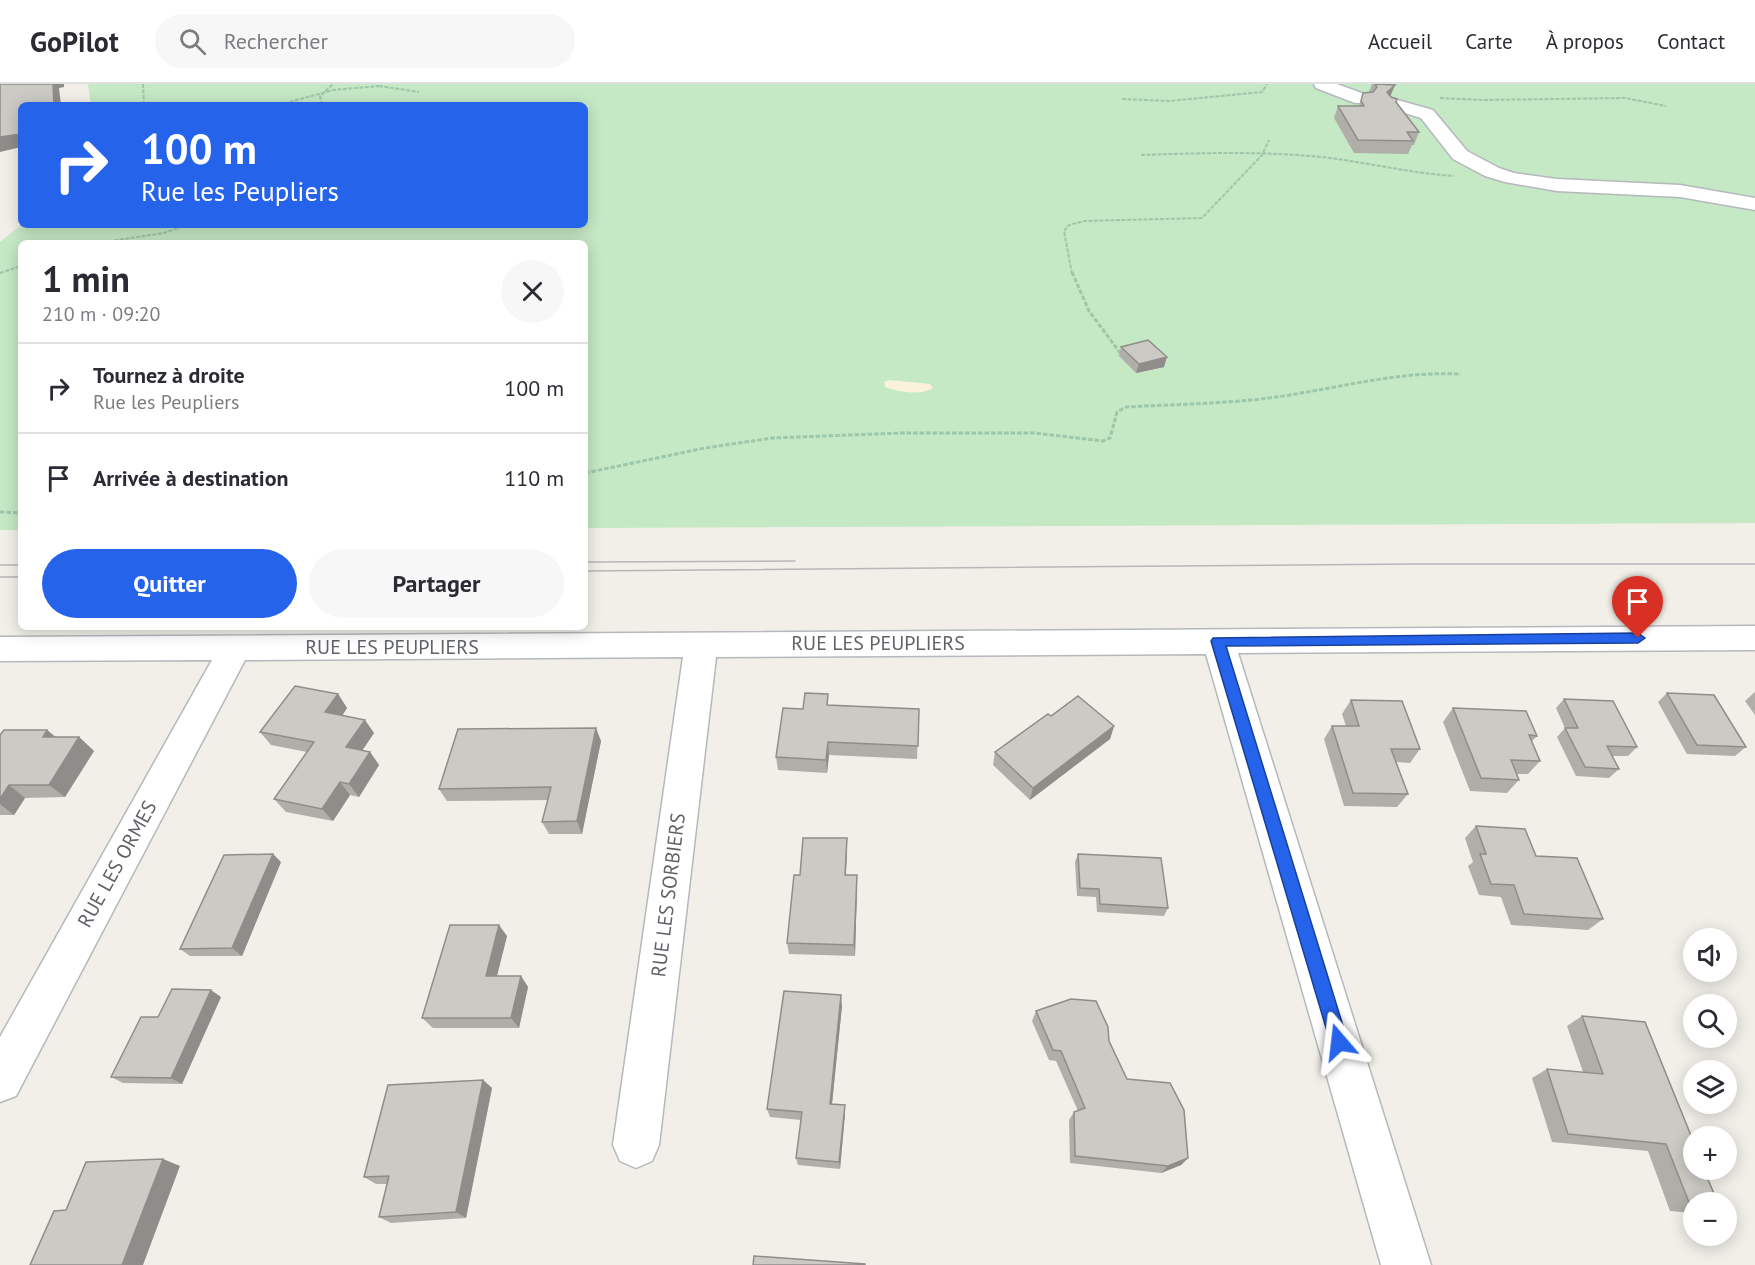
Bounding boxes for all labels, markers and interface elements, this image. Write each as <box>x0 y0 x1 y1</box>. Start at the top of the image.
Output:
search box <box>155 14 575 68</box>
text: GoPilot <box>30 23 119 60</box>
icon: search <box>176 25 209 58</box>
text: Rechercher <box>224 27 328 55</box>
text: Accueil <box>1368 28 1432 55</box>
text: Carte <box>1465 28 1513 55</box>
text: À propos <box>1546 28 1624 55</box>
text: Contact <box>1657 28 1725 55</box>
text: 100 m <box>141 121 257 176</box>
icon: right <box>42 126 120 204</box>
text: Rue les Peupliers <box>141 174 339 208</box>
text: 1 min <box>42 255 130 302</box>
button: close <box>501 260 564 323</box>
text: 210 m · 09:20 <box>42 301 160 327</box>
text: Tournez à droite <box>93 361 245 389</box>
icon: right <box>42 372 75 405</box>
text: 100 m <box>504 374 564 402</box>
text: Rue les Peupliers <box>93 389 240 415</box>
icon: arrive <box>42 462 75 495</box>
text: Arrivée à destination <box>93 464 289 492</box>
text: 110 m <box>504 464 564 492</box>
button: Quitter <box>42 549 297 618</box>
button: Partager <box>309 549 564 618</box>
pin <box>1612 576 1663 638</box>
icon: arrive <box>1621 585 1654 618</box>
street label: RUE LES PEUPLIERS <box>791 630 965 656</box>
street label: RUE LES PEUPLIERS <box>305 634 479 660</box>
street label: RUE LES ORMES <box>72 796 162 932</box>
street label: RUE LES SORBIERS <box>645 812 691 978</box>
map controls <box>1683 928 1737 1246</box>
button: sound <box>1683 928 1737 982</box>
button: search <box>1683 994 1737 1048</box>
position arrow <box>1307 1010 1371 1074</box>
button: layers <box>1683 1060 1737 1114</box>
button: + <box>1683 1126 1737 1180</box>
button: − <box>1683 1192 1737 1246</box>

